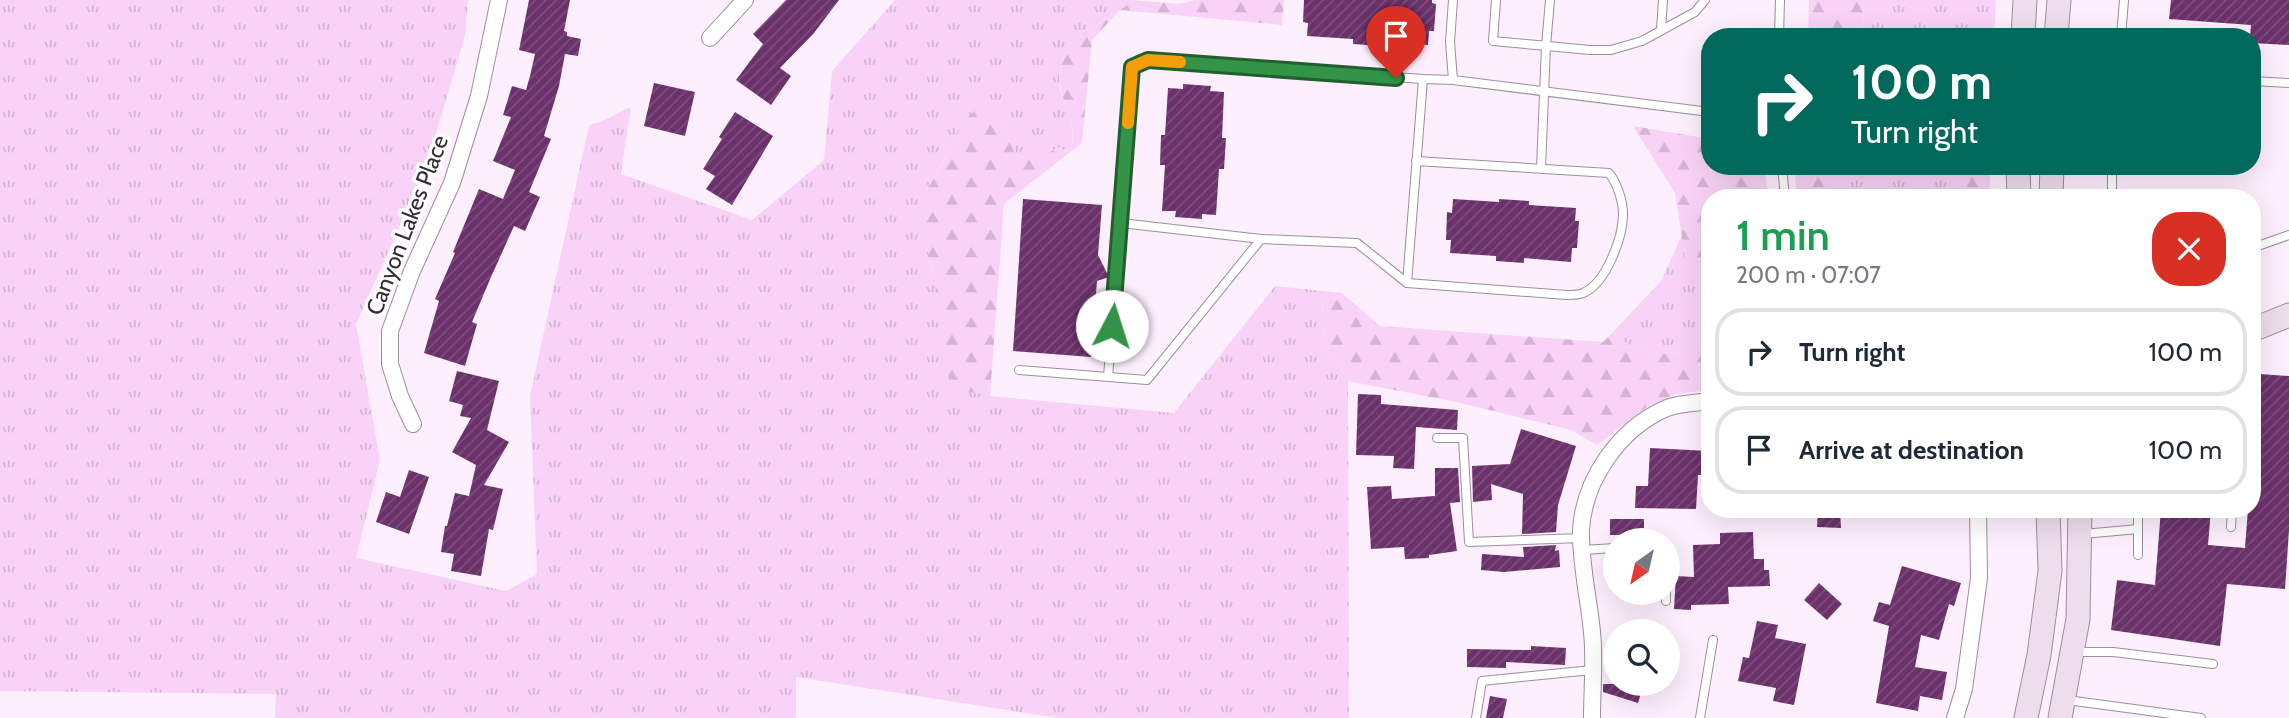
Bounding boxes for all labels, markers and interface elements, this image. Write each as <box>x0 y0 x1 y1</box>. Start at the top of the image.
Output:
pin <box>1366 6 1426 78</box>
icon: arrive <box>1377 17 1415 55</box>
text: 100 m <box>1851 52 1992 111</box>
icon: right <box>1736 56 1827 147</box>
text: Turn right <box>1851 112 1978 151</box>
street label: Canyon Lakes Place <box>360 131 454 319</box>
text: 1 min <box>1736 209 1830 261</box>
button: close <box>2152 212 2226 286</box>
text: 200 m · 07:07 <box>1736 261 1881 289</box>
position arrow <box>1075 289 1149 363</box>
icon: right <box>1740 333 1778 371</box>
text: Turn right <box>1799 336 1905 368</box>
text: 100 m <box>2149 336 2222 368</box>
icon: arrive <box>1740 431 1778 469</box>
text: Arrive at destination <box>1799 434 2024 466</box>
text: 100 m <box>2149 434 2222 466</box>
north arrow <box>1603 528 1680 606</box>
map controls <box>1603 528 1680 696</box>
button: search <box>1603 619 1680 696</box>

